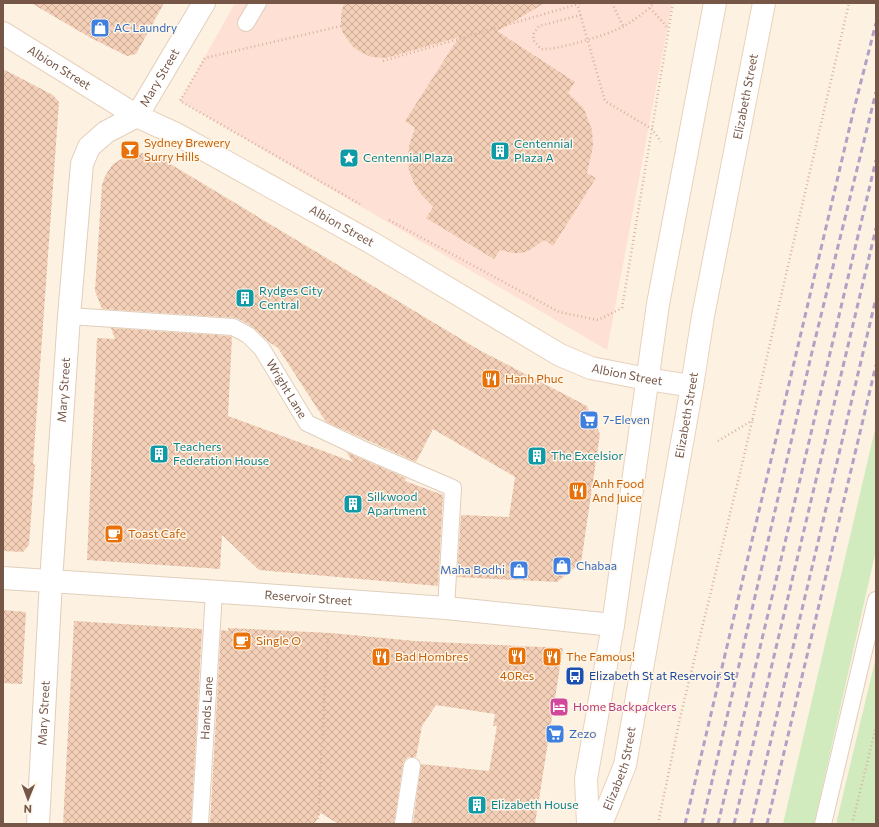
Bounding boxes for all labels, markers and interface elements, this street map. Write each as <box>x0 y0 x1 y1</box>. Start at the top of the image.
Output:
shop icon: AC Laundry <box>89 17 111 39</box>
place label: AC Laundry <box>114 20 177 34</box>
street label: Albion Street <box>25 42 94 92</box>
street label: Mary Street <box>136 46 181 109</box>
street label: Elizabeth Street <box>730 52 760 140</box>
place label: Sydney Brewery Surry Hills <box>144 135 231 163</box>
place label: Centennial Plaza A <box>514 136 573 164</box>
bar icon: Sydney Brewery Surry Hills <box>119 139 141 161</box>
building icon: Centennial Plaza A <box>489 140 511 162</box>
place icon: Centennial Plaza <box>338 147 360 169</box>
place label: Centennial Plaza <box>363 150 453 164</box>
street label: Albion Street <box>307 202 377 249</box>
place label: Rydges City Central <box>259 283 323 311</box>
building icon: Rydges City Central <box>234 287 256 309</box>
street label: Wright Lane <box>264 356 310 421</box>
street label: Mary Street <box>54 357 72 423</box>
street label: Albion Street <box>591 360 664 387</box>
restaurant icon: Hanh Phuc <box>480 368 502 390</box>
place label: Hanh Phuc <box>505 371 563 385</box>
street label: Elizabeth Street <box>671 371 700 459</box>
supermarket icon: 7-Eleven <box>578 409 600 431</box>
place label: 7-Eleven <box>603 412 650 426</box>
place label: Teachers Federation House <box>173 439 269 467</box>
building icon: Teachers Federation House <box>148 443 170 465</box>
building icon: The Excelsior <box>526 445 548 467</box>
place label: The Excelsior <box>551 448 623 462</box>
place label: Anh Food And Juice <box>592 476 644 505</box>
restaurant icon: Anh Food And Juice <box>567 480 589 502</box>
place label: Silkwood Apartment <box>367 489 427 517</box>
building icon: Silkwood Apartment <box>342 493 364 515</box>
cafe icon: Toast Cafe <box>103 523 125 545</box>
place label: Toast Cafe <box>128 526 186 540</box>
shop icon: Chabaa <box>551 555 573 577</box>
place label: Chabaa <box>576 558 617 572</box>
shop icon: Maha Bodhi <box>508 559 530 581</box>
place label: Maha Bodhi <box>440 562 505 576</box>
street label: Reservoir Street <box>264 587 353 607</box>
cafe icon: Single O <box>231 630 253 652</box>
place label: Single O <box>256 633 301 647</box>
restaurant icon: 40Res <box>506 645 528 667</box>
restaurant icon: Bad Hombres <box>370 646 392 668</box>
restaurant icon: The Famous! <box>541 646 563 668</box>
place label: Bad Hombres <box>395 649 468 663</box>
place label: The Famous! <box>566 649 635 663</box>
bus stop icon: Elizabeth St at Reservoir St <box>564 665 586 687</box>
place label: 40Res <box>500 668 534 682</box>
place label: Elizabeth St at Reservoir St <box>589 668 735 682</box>
street label: Hands Lane <box>197 676 215 740</box>
street label: Mary Street <box>34 680 52 746</box>
hotel icon: Home Backpackers <box>548 696 570 718</box>
place label: Home Backpackers <box>573 699 677 713</box>
supermarket icon: Zezo <box>544 723 566 745</box>
street label: Elizabeth Street <box>599 725 638 812</box>
place label: Zezo <box>569 726 597 740</box>
north arrow <box>8 779 48 819</box>
building icon: Elizabeth House <box>466 794 488 816</box>
place label: Elizabeth House <box>491 797 579 811</box>
text: N <box>24 803 32 816</box>

